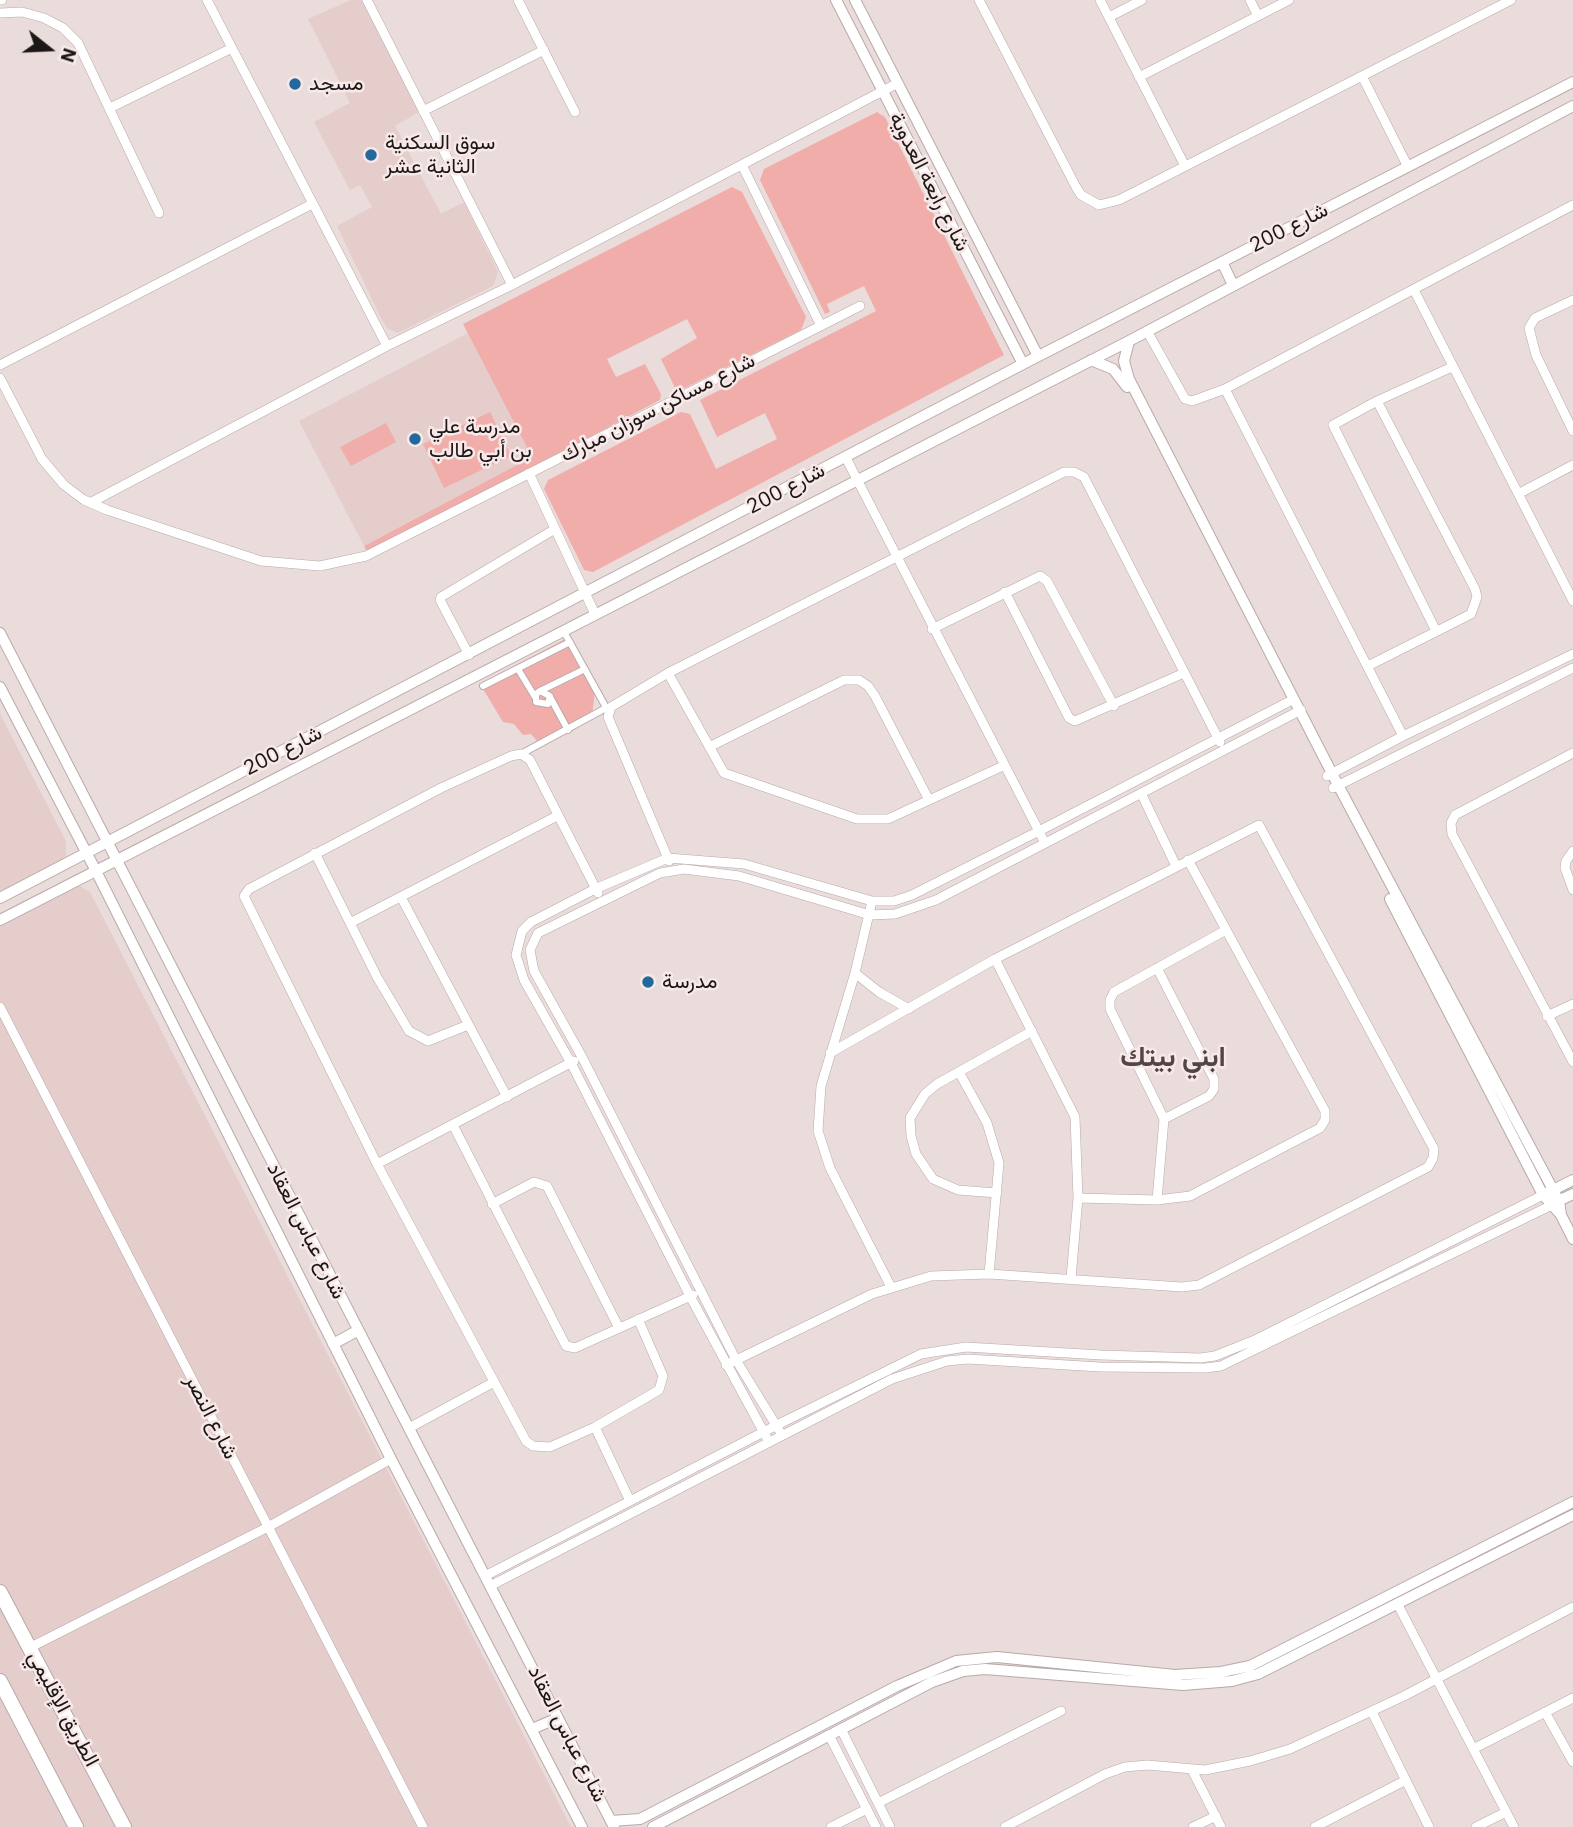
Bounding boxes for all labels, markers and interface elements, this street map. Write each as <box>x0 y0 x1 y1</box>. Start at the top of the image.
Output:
north arrow <box>14 14 84 84</box>
text: N <box>55 45 83 66</box>
place label: مسجد <box>309 71 363 97</box>
marker: مسجد <box>287 76 303 92</box>
street label: شارع رابعة العدوية <box>883 108 975 256</box>
place label: سوق السكنية الثانية عشر <box>385 130 495 180</box>
marker: سوق السكنية الثانية عشر <box>363 147 379 163</box>
street label: شارع 200 <box>1245 197 1333 259</box>
street label: شارع مساكن سوزان مبارك <box>557 348 759 468</box>
place label: مدرسة علي بن أبي طالب <box>429 414 532 464</box>
marker: مدرسة علي بن أبي طالب <box>407 431 423 447</box>
street label: شارع 200 <box>743 458 829 520</box>
street label: شارع 200 <box>239 720 327 782</box>
place label: مدرسة <box>662 969 717 995</box>
marker: مدرسة <box>640 974 656 990</box>
district label: ابني بيتك <box>1120 1041 1226 1075</box>
street label: شارع عباس العقاد <box>261 1159 351 1303</box>
street label: شارع النصر <box>179 1371 243 1463</box>
street label: الطريق الإقليمي <box>22 1647 104 1771</box>
street label: شارع عباس العقاد <box>522 1662 612 1806</box>

